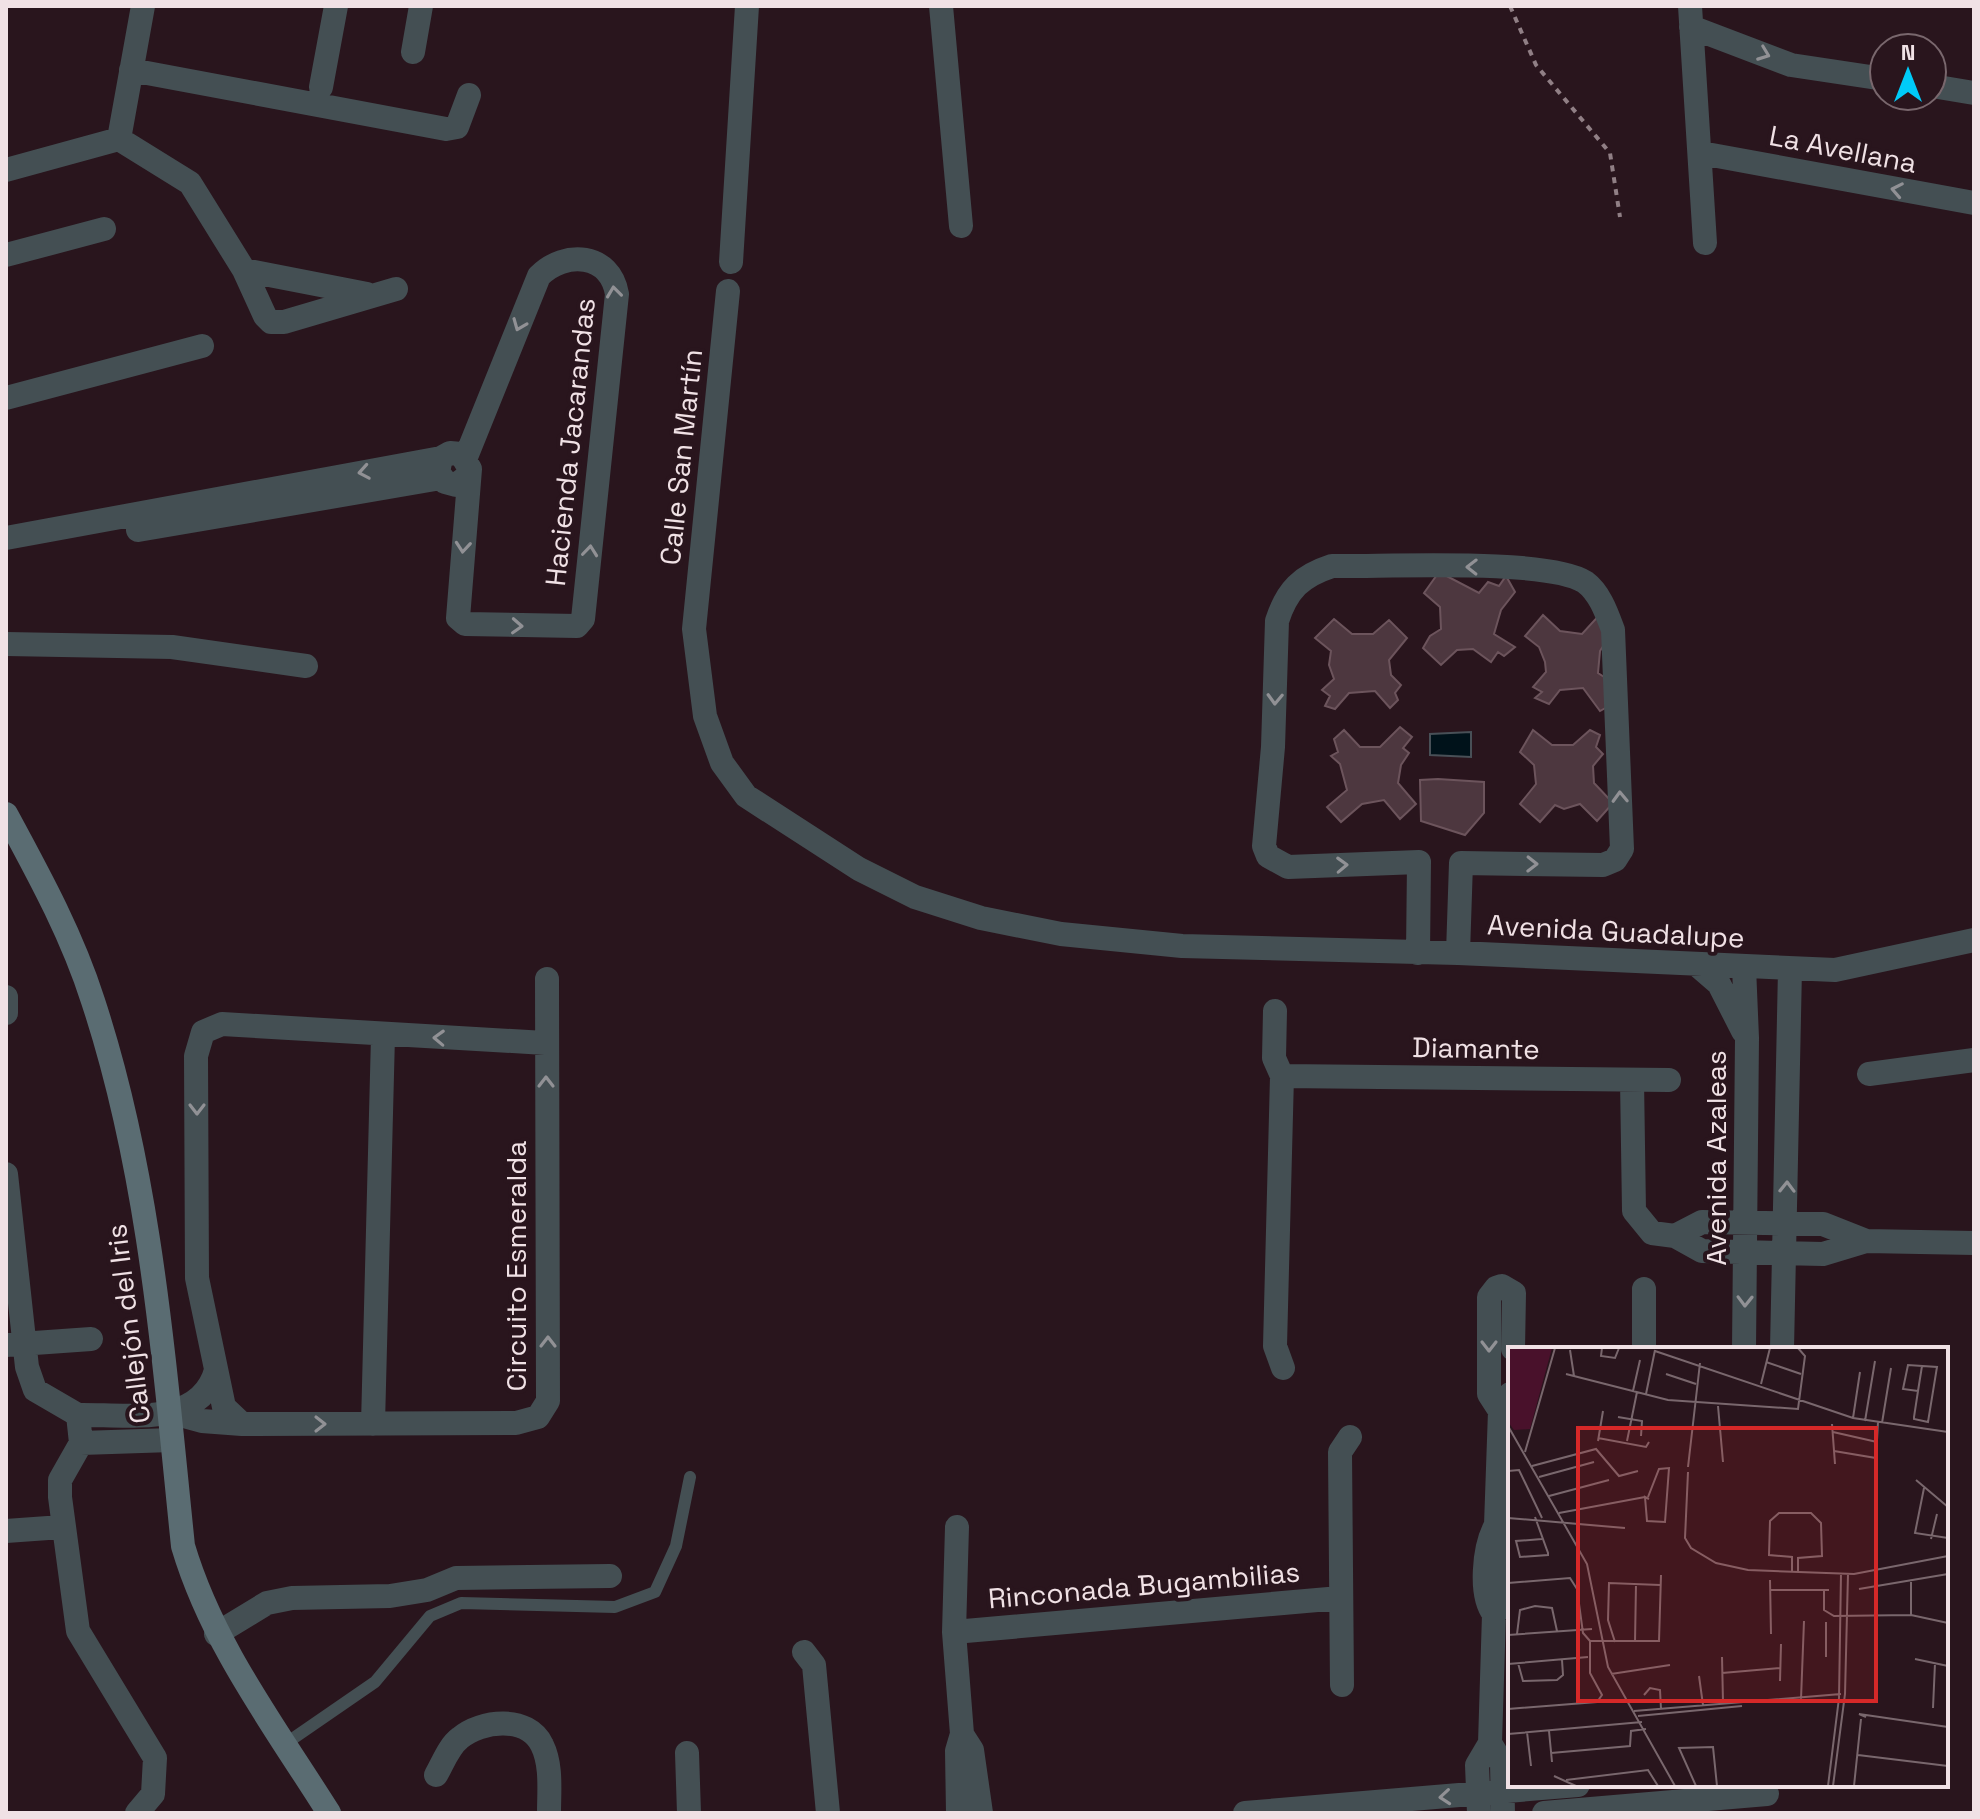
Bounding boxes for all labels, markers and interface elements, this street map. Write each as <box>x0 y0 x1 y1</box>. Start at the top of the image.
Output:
north arrow <box>1868 32 1948 112</box>
text: N <box>1901 38 1915 66</box>
one-way arrow <box>1756 44 1770 61</box>
street label: La Avellana <box>1766 117 1920 181</box>
one-way arrow <box>1891 182 1904 199</box>
one-way arrow <box>606 286 623 299</box>
street label: Hacienda Jacarandas <box>537 296 603 588</box>
one-way arrow <box>512 317 529 331</box>
street label: Calle San Martín <box>652 347 710 567</box>
one-way arrow <box>357 463 371 480</box>
one-way arrow <box>454 541 471 554</box>
one-way arrow <box>581 544 598 557</box>
one-way arrow <box>1465 559 1478 576</box>
one-way arrow <box>511 618 524 635</box>
one-way arrow <box>1266 693 1283 706</box>
one-way arrow <box>1611 790 1628 803</box>
one-way arrow <box>1526 855 1539 873</box>
one-way arrow <box>1336 856 1349 873</box>
street label: Avenida Guadalupe <box>1486 906 1746 956</box>
street label: Diamante <box>1412 1029 1540 1067</box>
one-way arrow <box>432 1030 445 1047</box>
street label: Avenida Azaleas <box>1698 1050 1734 1266</box>
one-way arrow <box>537 1075 554 1088</box>
one-way arrow <box>188 1103 205 1116</box>
street label: Circuito Esmeralda <box>498 1141 534 1391</box>
one-way arrow <box>1778 1180 1795 1193</box>
street label: Callejón del Iris <box>98 1222 158 1426</box>
one-way arrow <box>1736 1295 1754 1308</box>
one-way arrow <box>539 1335 556 1348</box>
one-way arrow <box>1480 1340 1498 1353</box>
inset map <box>1508 1347 1948 1787</box>
one-way arrow <box>314 1415 327 1433</box>
street label: Rinconada Bugambilias <box>986 1553 1302 1617</box>
one-way arrow <box>1438 1788 1451 1805</box>

